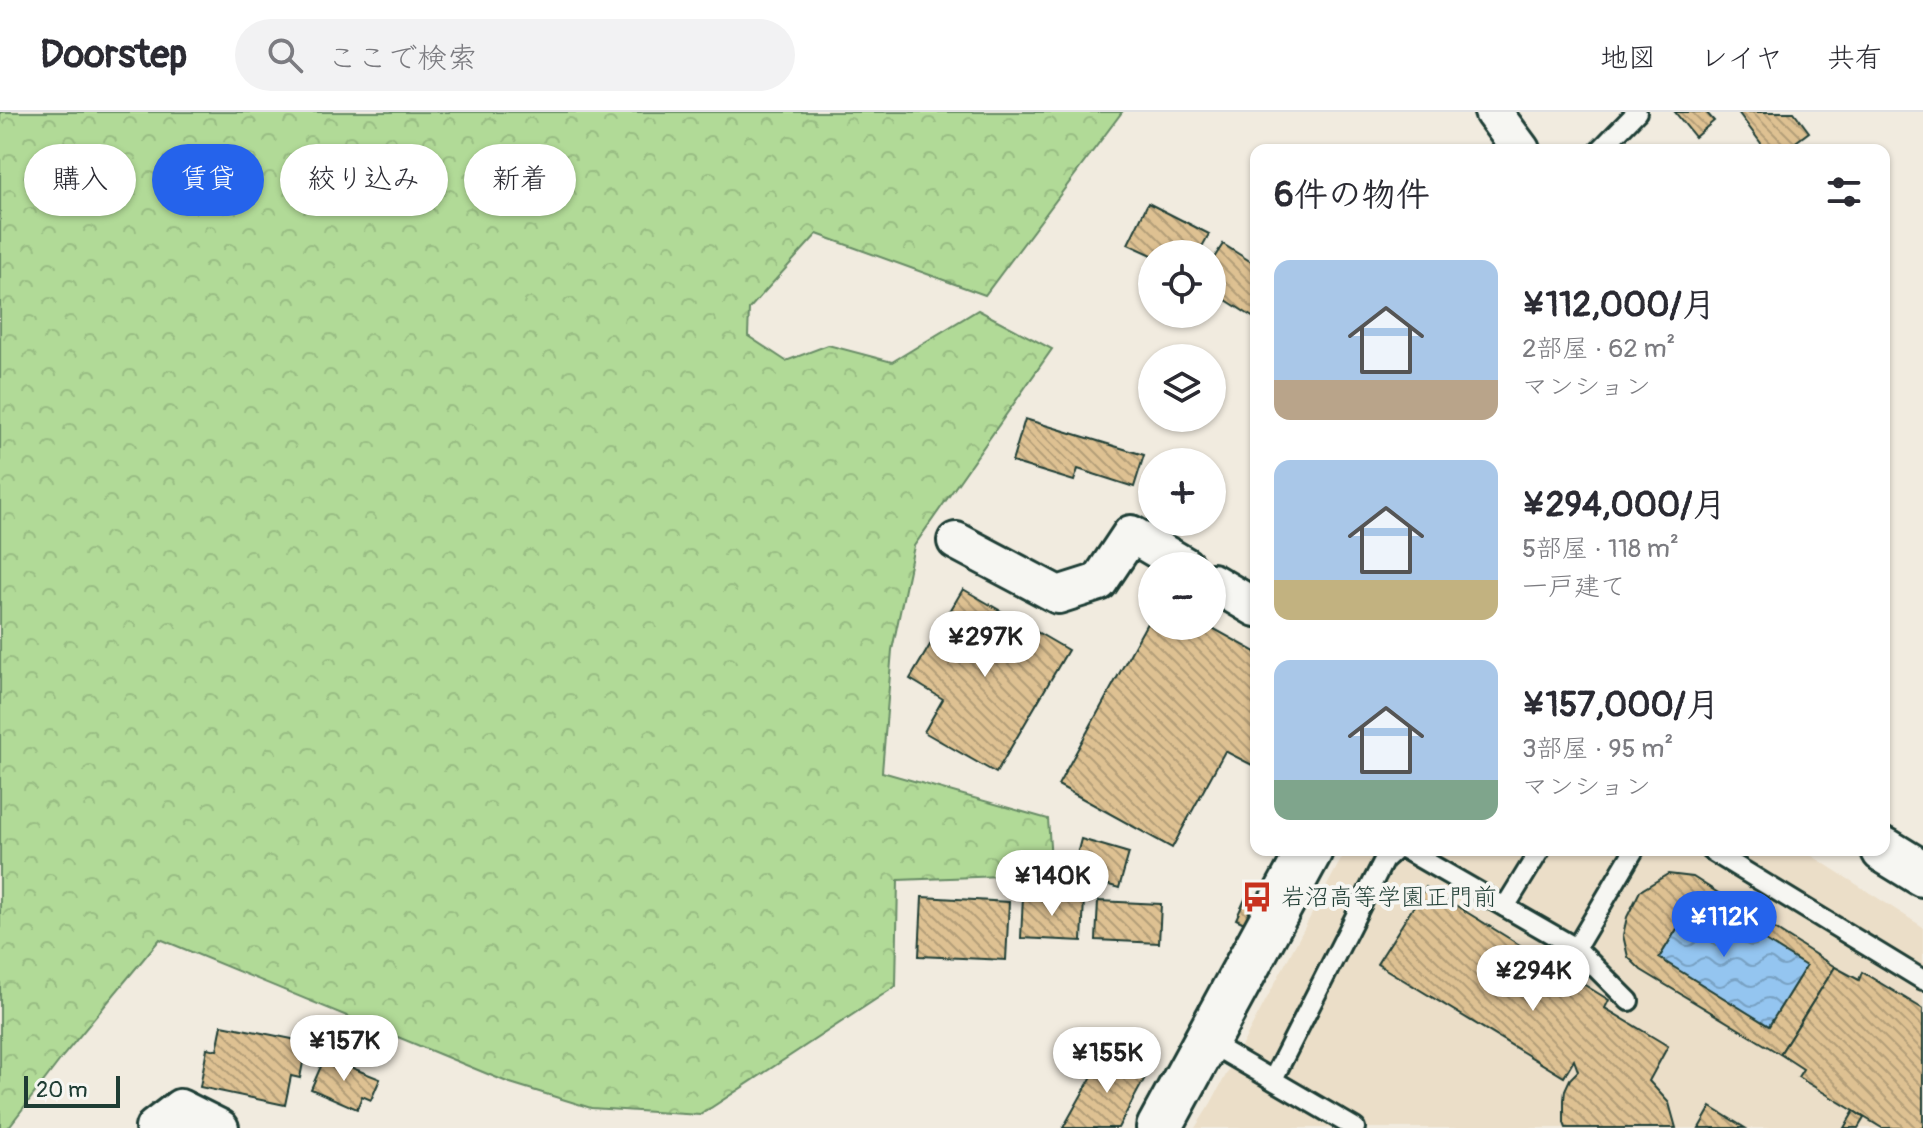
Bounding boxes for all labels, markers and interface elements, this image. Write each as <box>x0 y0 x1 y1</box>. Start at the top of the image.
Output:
search box <box>235 19 795 91</box>
text: Doorstep <box>40 31 187 79</box>
icon: search <box>263 33 307 77</box>
text: ここで検索 <box>327 40 477 77</box>
text: 地図 <box>1600 41 1656 76</box>
text: レイヤ <box>1700 41 1783 76</box>
text: 共有 <box>1827 41 1883 76</box>
chip: 購入 <box>24 144 136 216</box>
chip: 賃貸 <box>152 144 264 216</box>
chip: 絞り込み <box>280 144 448 216</box>
chip: 新着 <box>464 144 576 216</box>
icon: filters <box>1822 170 1866 214</box>
text: 6件の物件 <box>1274 174 1430 217</box>
map controls <box>1138 240 1226 640</box>
button: locate <box>1138 240 1226 328</box>
text: ¥112,000/月 <box>1522 284 1716 327</box>
icon: home <box>1338 292 1434 388</box>
text: 2部屋 · 62 m² <box>1522 333 1676 365</box>
button: layers <box>1138 344 1226 432</box>
text: マンション <box>1522 371 1651 403</box>
button: + <box>1138 448 1226 536</box>
text: ¥294,000/月 <box>1522 484 1726 527</box>
icon: home <box>1338 492 1434 588</box>
text: 5部屋 · 118 m² <box>1522 533 1679 565</box>
button: − <box>1138 552 1226 640</box>
text: 一戸建て <box>1522 571 1626 603</box>
pin: ¥297K <box>929 611 1041 679</box>
text: ¥297K <box>947 621 1023 653</box>
text: ¥157,000/月 <box>1522 684 1720 727</box>
icon: home <box>1338 692 1434 788</box>
text: 3部屋 · 95 m² <box>1522 733 1673 765</box>
text: マンション <box>1522 771 1651 803</box>
pin: ¥140K <box>996 850 1108 918</box>
text: ¥140K <box>1014 860 1090 892</box>
bus stop icon: 岩沼高等学園正門前 <box>1240 880 1274 914</box>
place label: 岩沼高等学園正門前 <box>1281 883 1497 912</box>
pin: ¥112K <box>1668 891 1780 959</box>
text: ¥112K <box>1690 901 1758 933</box>
pin: ¥294K <box>1477 945 1589 1013</box>
text: ¥294K <box>1495 955 1571 987</box>
pin: ¥157K <box>288 1015 400 1083</box>
text: ¥157K <box>308 1025 380 1057</box>
pin: ¥155K <box>1051 1027 1163 1095</box>
text: ¥155K <box>1071 1037 1143 1069</box>
scale bar <box>24 1072 120 1108</box>
text: 20 m <box>36 1076 88 1104</box>

